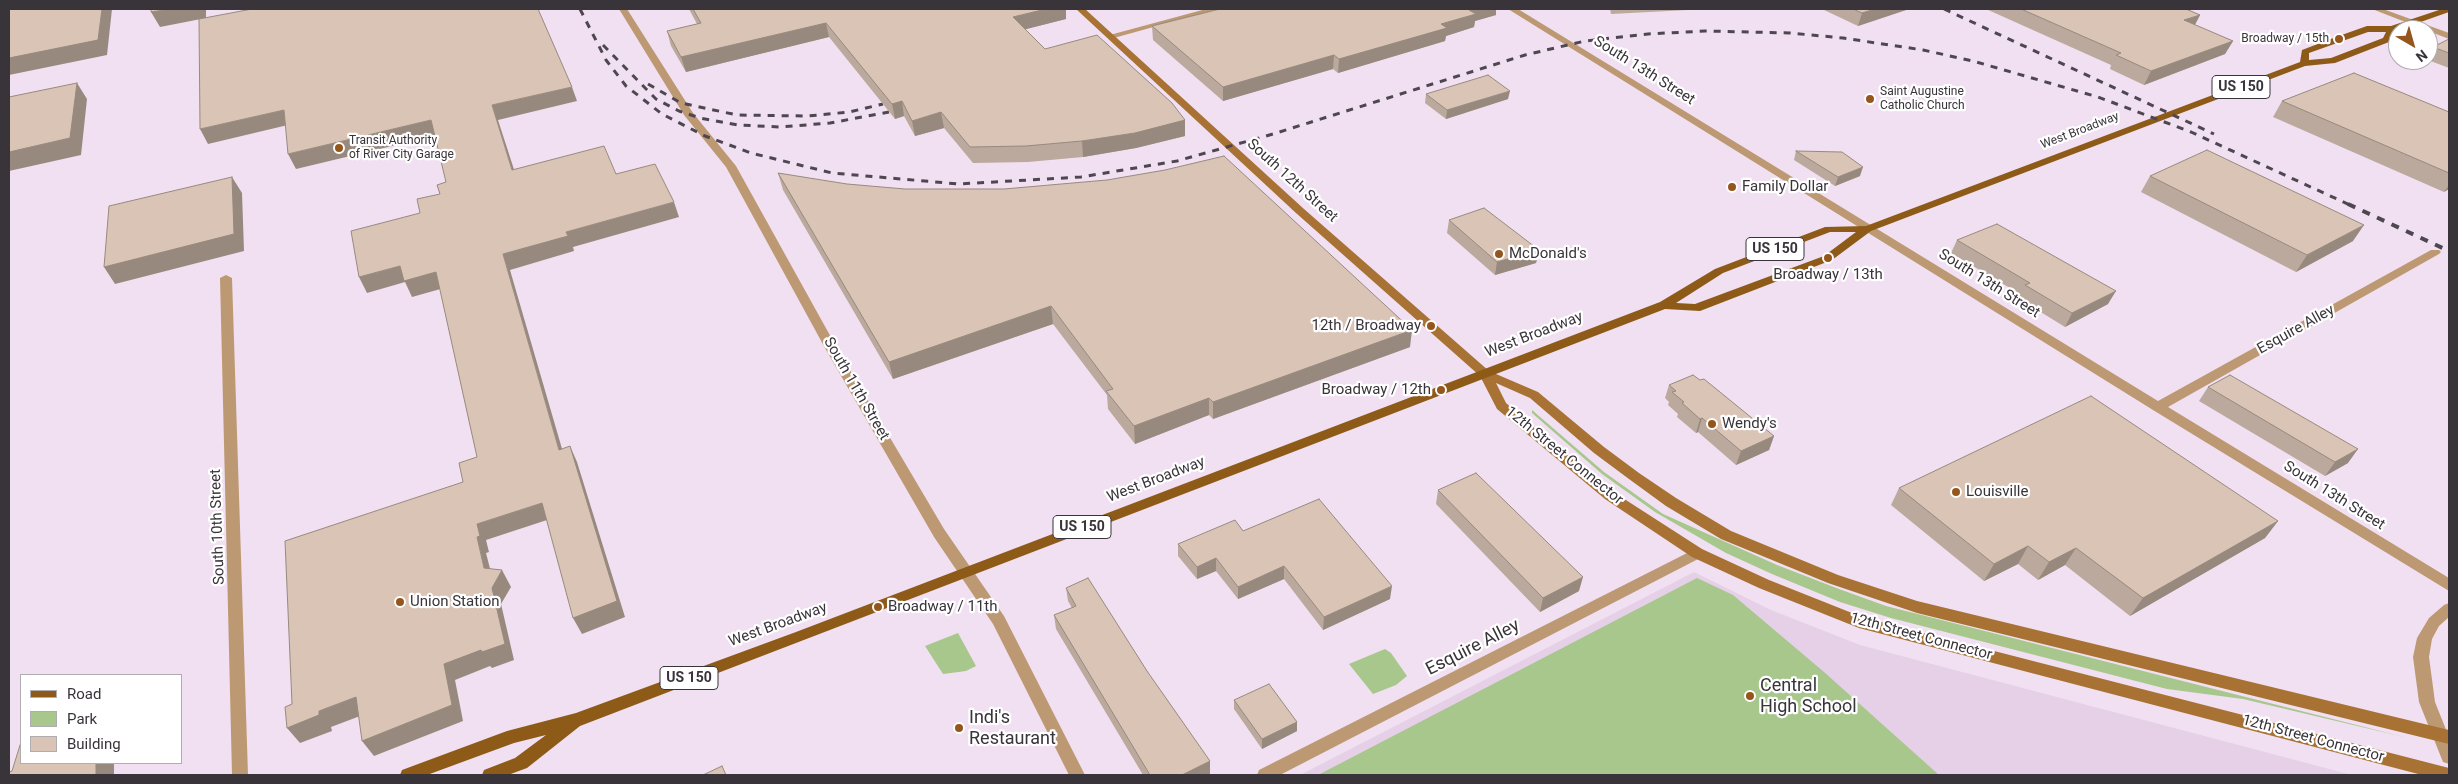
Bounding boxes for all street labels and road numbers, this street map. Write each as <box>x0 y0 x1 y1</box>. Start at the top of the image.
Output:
street label: South 13th Street <box>1590 33 1698 109</box>
road number: US 150 <box>2212 75 2270 98</box>
street label: West Broadway <box>2039 109 2121 153</box>
street label: South 12th Street <box>1243 136 1341 226</box>
road number: US 150 <box>1746 238 1804 260</box>
street label: South 13th Street <box>1935 246 2043 322</box>
street label: Esquire Alley <box>2254 301 2338 359</box>
street label: West Broadway <box>1483 308 1585 362</box>
street label: South 11th Street <box>819 334 893 444</box>
street label: 12th Street Connector <box>1502 403 1626 509</box>
street label: West Broadway <box>1105 453 1207 507</box>
street label: South 13th Street <box>2280 458 2388 534</box>
street label: South 10th Street <box>207 469 229 585</box>
road number: US 150 <box>1053 516 1111 538</box>
street label: West Broadway <box>726 599 830 651</box>
street label: 12th Street Connector <box>1848 609 1994 665</box>
street label: Esquire Alley <box>1422 615 1524 681</box>
road number: US 150 <box>660 666 718 690</box>
street label: 12th Street Connector <box>2240 711 2386 767</box>

